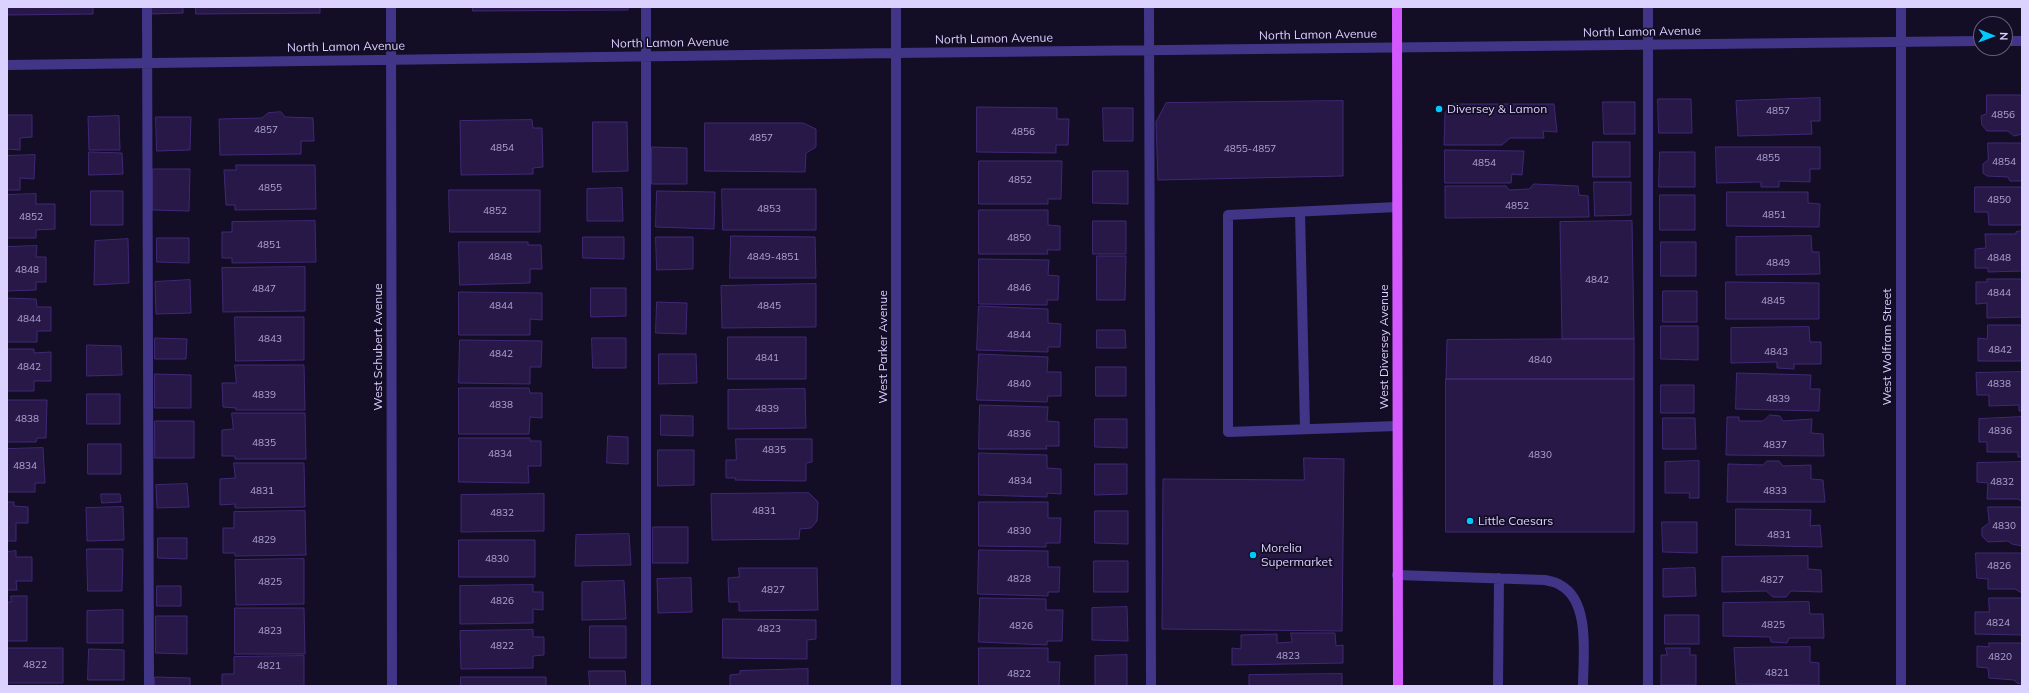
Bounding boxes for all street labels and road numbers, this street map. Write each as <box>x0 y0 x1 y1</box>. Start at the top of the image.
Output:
street label: North Lamon Avenue <box>1583 24 1701 40</box>
street label: North Lamon Avenue <box>1259 27 1377 43</box>
street label: North Lamon Avenue <box>935 31 1053 47</box>
street label: North Lamon Avenue <box>611 35 729 51</box>
street label: North Lamon Avenue <box>287 39 405 55</box>
street label: West Schubert Avenue <box>371 283 385 411</box>
street label: West Diversey Avenue <box>1377 284 1391 410</box>
street label: West Wolfram Street <box>1880 288 1894 406</box>
street label: West Parker Avenue <box>876 290 890 404</box>

